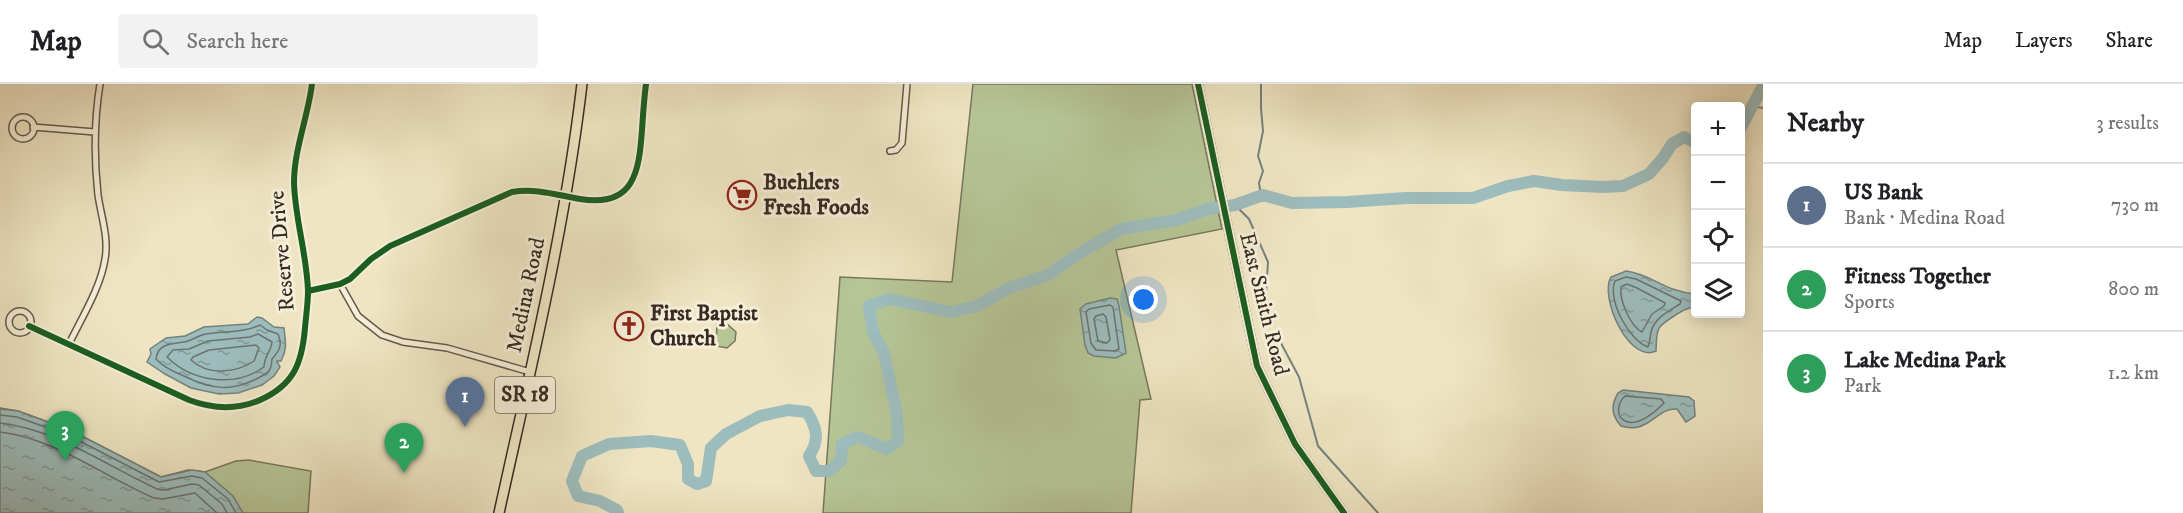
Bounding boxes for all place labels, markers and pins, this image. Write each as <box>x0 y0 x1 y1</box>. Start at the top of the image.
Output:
place label: Buehlers Fresh Foods <box>763 169 869 221</box>
supermarket icon: Buehlers Fresh Foods <box>726 179 758 211</box>
place label: First Baptist Church <box>650 300 758 352</box>
church icon: First Baptist Church <box>613 310 645 342</box>
pin: 1 <box>446 378 484 427</box>
pin: 3 <box>46 412 84 461</box>
pin: 2 <box>384 424 424 473</box>

